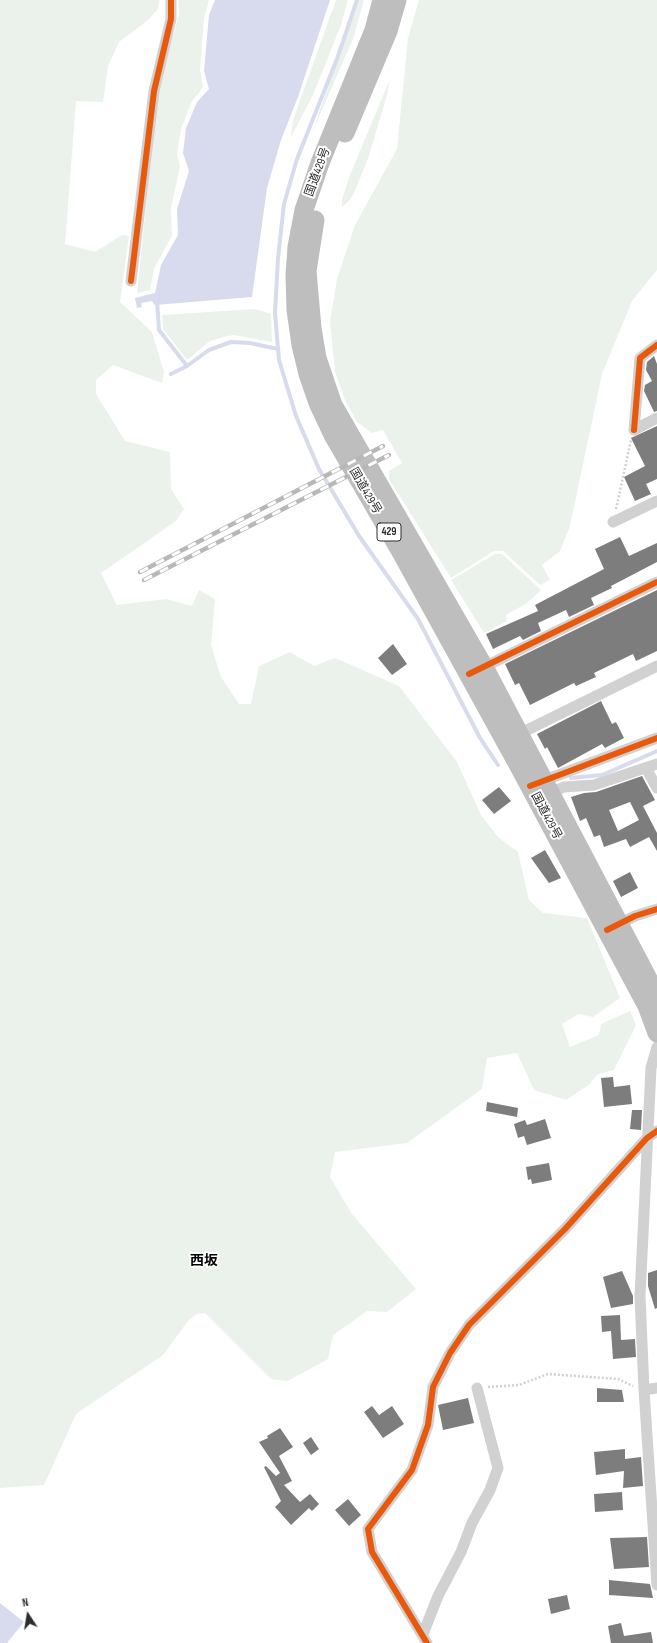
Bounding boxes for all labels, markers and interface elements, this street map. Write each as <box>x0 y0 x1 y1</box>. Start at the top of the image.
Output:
street label: 国道429号 <box>302 145 334 199</box>
street label: 国道429号 <box>346 465 384 517</box>
road number: 429 <box>377 523 401 541</box>
street label: 国道429号 <box>528 790 564 842</box>
district label: 西坂 <box>190 1253 218 1269</box>
north arrow <box>8 1595 48 1635</box>
text: N <box>21 1596 30 1610</box>

